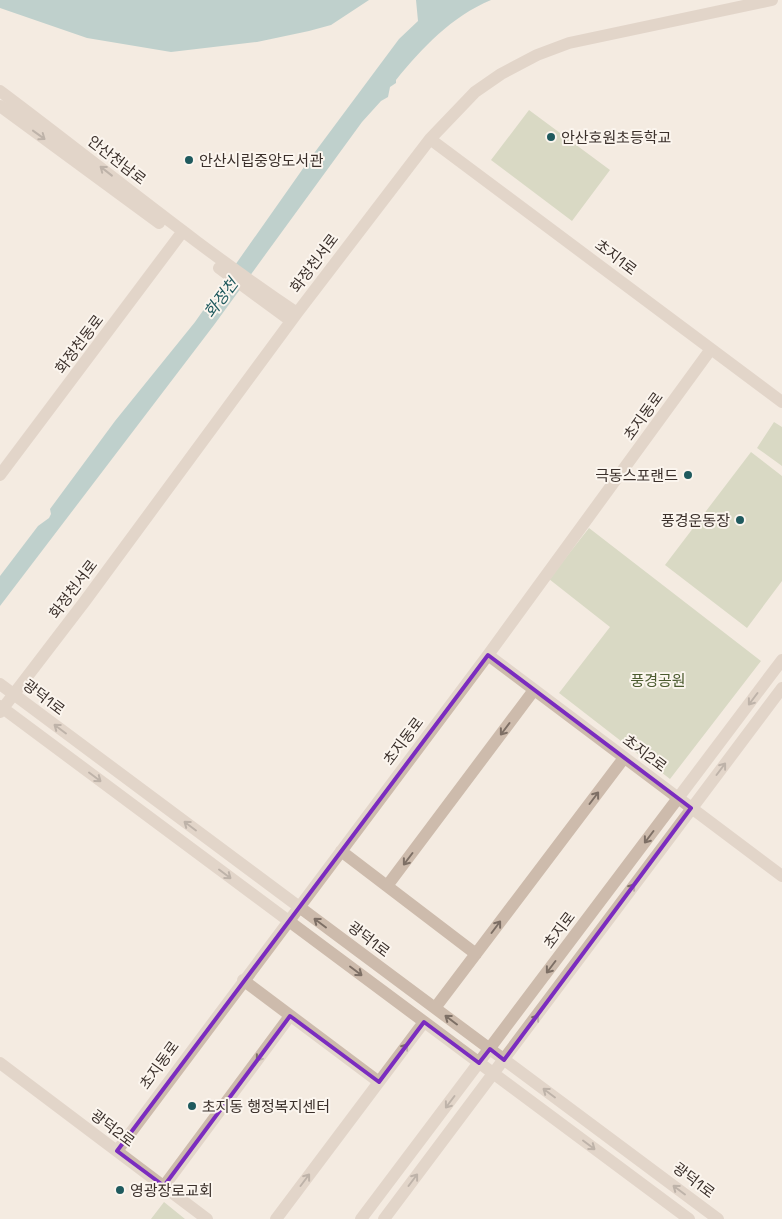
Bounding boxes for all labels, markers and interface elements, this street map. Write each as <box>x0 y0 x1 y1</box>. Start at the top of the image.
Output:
place label: 안산호원초등학교 <box>561 128 671 147</box>
one-way arrow <box>32 130 46 140</box>
street label: 안산천남로 <box>84 131 150 189</box>
marker: 안산호원초등학교 <box>545 131 557 143</box>
place label: 안산시립중앙도서관 <box>199 151 323 170</box>
marker: 안산시립중앙도서관 <box>183 154 195 166</box>
one-way arrow <box>100 166 113 177</box>
street label: 화정천서로 <box>286 230 342 296</box>
street label: 초지1로 <box>591 235 641 279</box>
water label: 화정천 <box>199 272 244 322</box>
street label: 화정천동로 <box>51 311 107 377</box>
street label: 초지동로 <box>619 388 667 444</box>
place label: 극동스포랜드 <box>595 466 678 485</box>
marker: 극동스포랜드 <box>682 469 694 481</box>
place label: 풍경운동장 <box>661 511 730 530</box>
marker: 풍경운동장 <box>734 514 746 526</box>
street label: 화정천서로 <box>45 556 101 622</box>
park label: 풍경공원 <box>630 671 686 690</box>
street label: 광덕1로 <box>19 675 69 719</box>
one-way arrow <box>748 692 758 706</box>
street label: 초지동로 <box>379 713 427 769</box>
one-way arrow <box>500 722 510 736</box>
one-way arrow <box>54 723 67 734</box>
street label: 초지2로 <box>619 730 671 776</box>
one-way arrow <box>715 763 726 776</box>
one-way arrow <box>88 771 101 782</box>
one-way arrow <box>589 791 599 805</box>
one-way arrow <box>184 820 197 831</box>
one-way arrow <box>644 830 654 844</box>
one-way arrow <box>402 852 413 865</box>
one-way arrow <box>218 869 232 879</box>
one-way arrow <box>625 884 636 897</box>
street label: 초지로 <box>539 908 579 952</box>
one-way arrow <box>314 917 327 928</box>
street label: 광덕1로 <box>344 917 394 961</box>
one-way arrow <box>491 920 501 934</box>
one-way arrow <box>546 960 556 974</box>
one-way arrow <box>349 966 363 976</box>
one-way arrow <box>445 1014 458 1025</box>
one-way arrow <box>528 1015 539 1028</box>
street label: 초지동로 <box>135 1037 183 1093</box>
one-way arrow <box>398 1043 408 1057</box>
one-way arrow <box>256 1048 266 1062</box>
one-way arrow <box>542 1088 556 1098</box>
one-way arrow <box>445 1095 455 1109</box>
place label: 초지동 행정복지센터 <box>202 1097 330 1116</box>
marker: 초지동 행정복지센터 <box>186 1100 198 1112</box>
street label: 광덕2로 <box>87 1105 139 1151</box>
one-way arrow <box>582 1139 595 1150</box>
street label: 광덕1로 <box>669 1158 719 1202</box>
one-way arrow <box>300 1174 311 1187</box>
one-way arrow <box>408 1174 419 1187</box>
place label: 영광장로교회 <box>130 1181 213 1200</box>
marker: 영광장로교회 <box>114 1184 126 1196</box>
one-way arrow <box>672 1185 686 1195</box>

